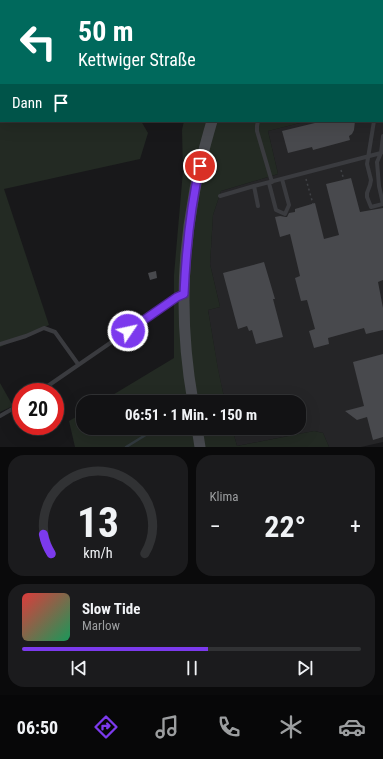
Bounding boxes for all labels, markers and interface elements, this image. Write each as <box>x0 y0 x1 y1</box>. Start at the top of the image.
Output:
text: 50 m <box>78 15 134 48</box>
icon: left <box>12 16 64 68</box>
text: Kettwiger Straße <box>78 49 196 70</box>
icon: arrive <box>50 92 72 114</box>
text: Dann <box>12 94 42 112</box>
pin <box>183 149 217 183</box>
icon: arrive <box>189 155 211 177</box>
position arrow <box>107 310 149 352</box>
speed limit sign: 20 <box>12 383 64 435</box>
text: 06:51 · 1 Min. · 150 m <box>125 406 257 424</box>
text: Klima <box>210 489 239 504</box>
text: 13 <box>77 497 119 546</box>
text: 22° <box>264 509 306 544</box>
text: − <box>210 514 221 539</box>
text: + <box>350 514 361 539</box>
text: km/h <box>83 544 112 560</box>
text: Slow Tide <box>82 600 140 618</box>
text: Marlow <box>82 618 120 633</box>
icon: previous <box>68 657 90 679</box>
icon: pause <box>181 657 203 679</box>
icon: next <box>294 657 316 679</box>
icon: directions <box>92 713 120 741</box>
icon: music <box>153 713 181 741</box>
icon: phone <box>215 713 243 741</box>
icon: climate <box>277 713 305 741</box>
icon: car <box>338 713 366 741</box>
text: 06:50 <box>17 717 58 738</box>

